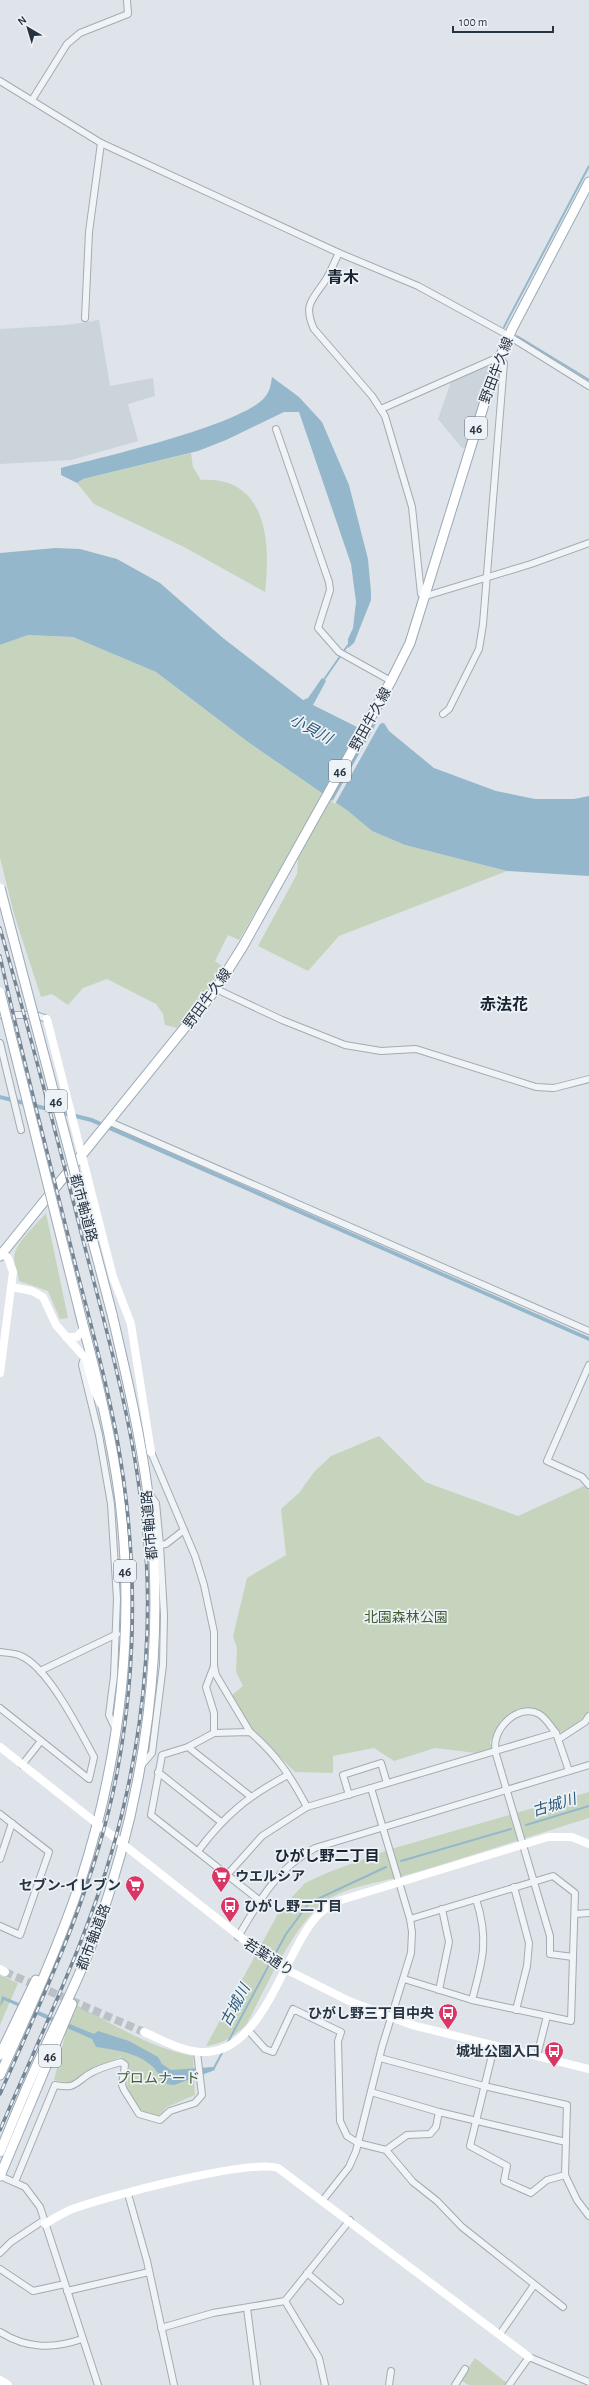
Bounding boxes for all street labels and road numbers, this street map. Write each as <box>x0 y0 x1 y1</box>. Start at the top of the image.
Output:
street label: 野田牛久線 <box>477 335 516 406</box>
road number: 46 <box>465 417 487 439</box>
street label: 野田牛久線 <box>347 685 394 753</box>
road number: 46 <box>329 760 351 782</box>
street label: 野田牛久線 <box>181 966 234 1031</box>
road number: 46 <box>45 1090 67 1112</box>
street label: 都市軸道路 <box>67 1172 100 1244</box>
street label: 都市軸道路 <box>139 1489 160 1560</box>
road number: 46 <box>114 1560 136 1582</box>
street label: 都市軸道路 <box>74 1902 113 1973</box>
street label: 若葉通り <box>241 1936 296 1979</box>
road number: 46 <box>39 2045 61 2067</box>

